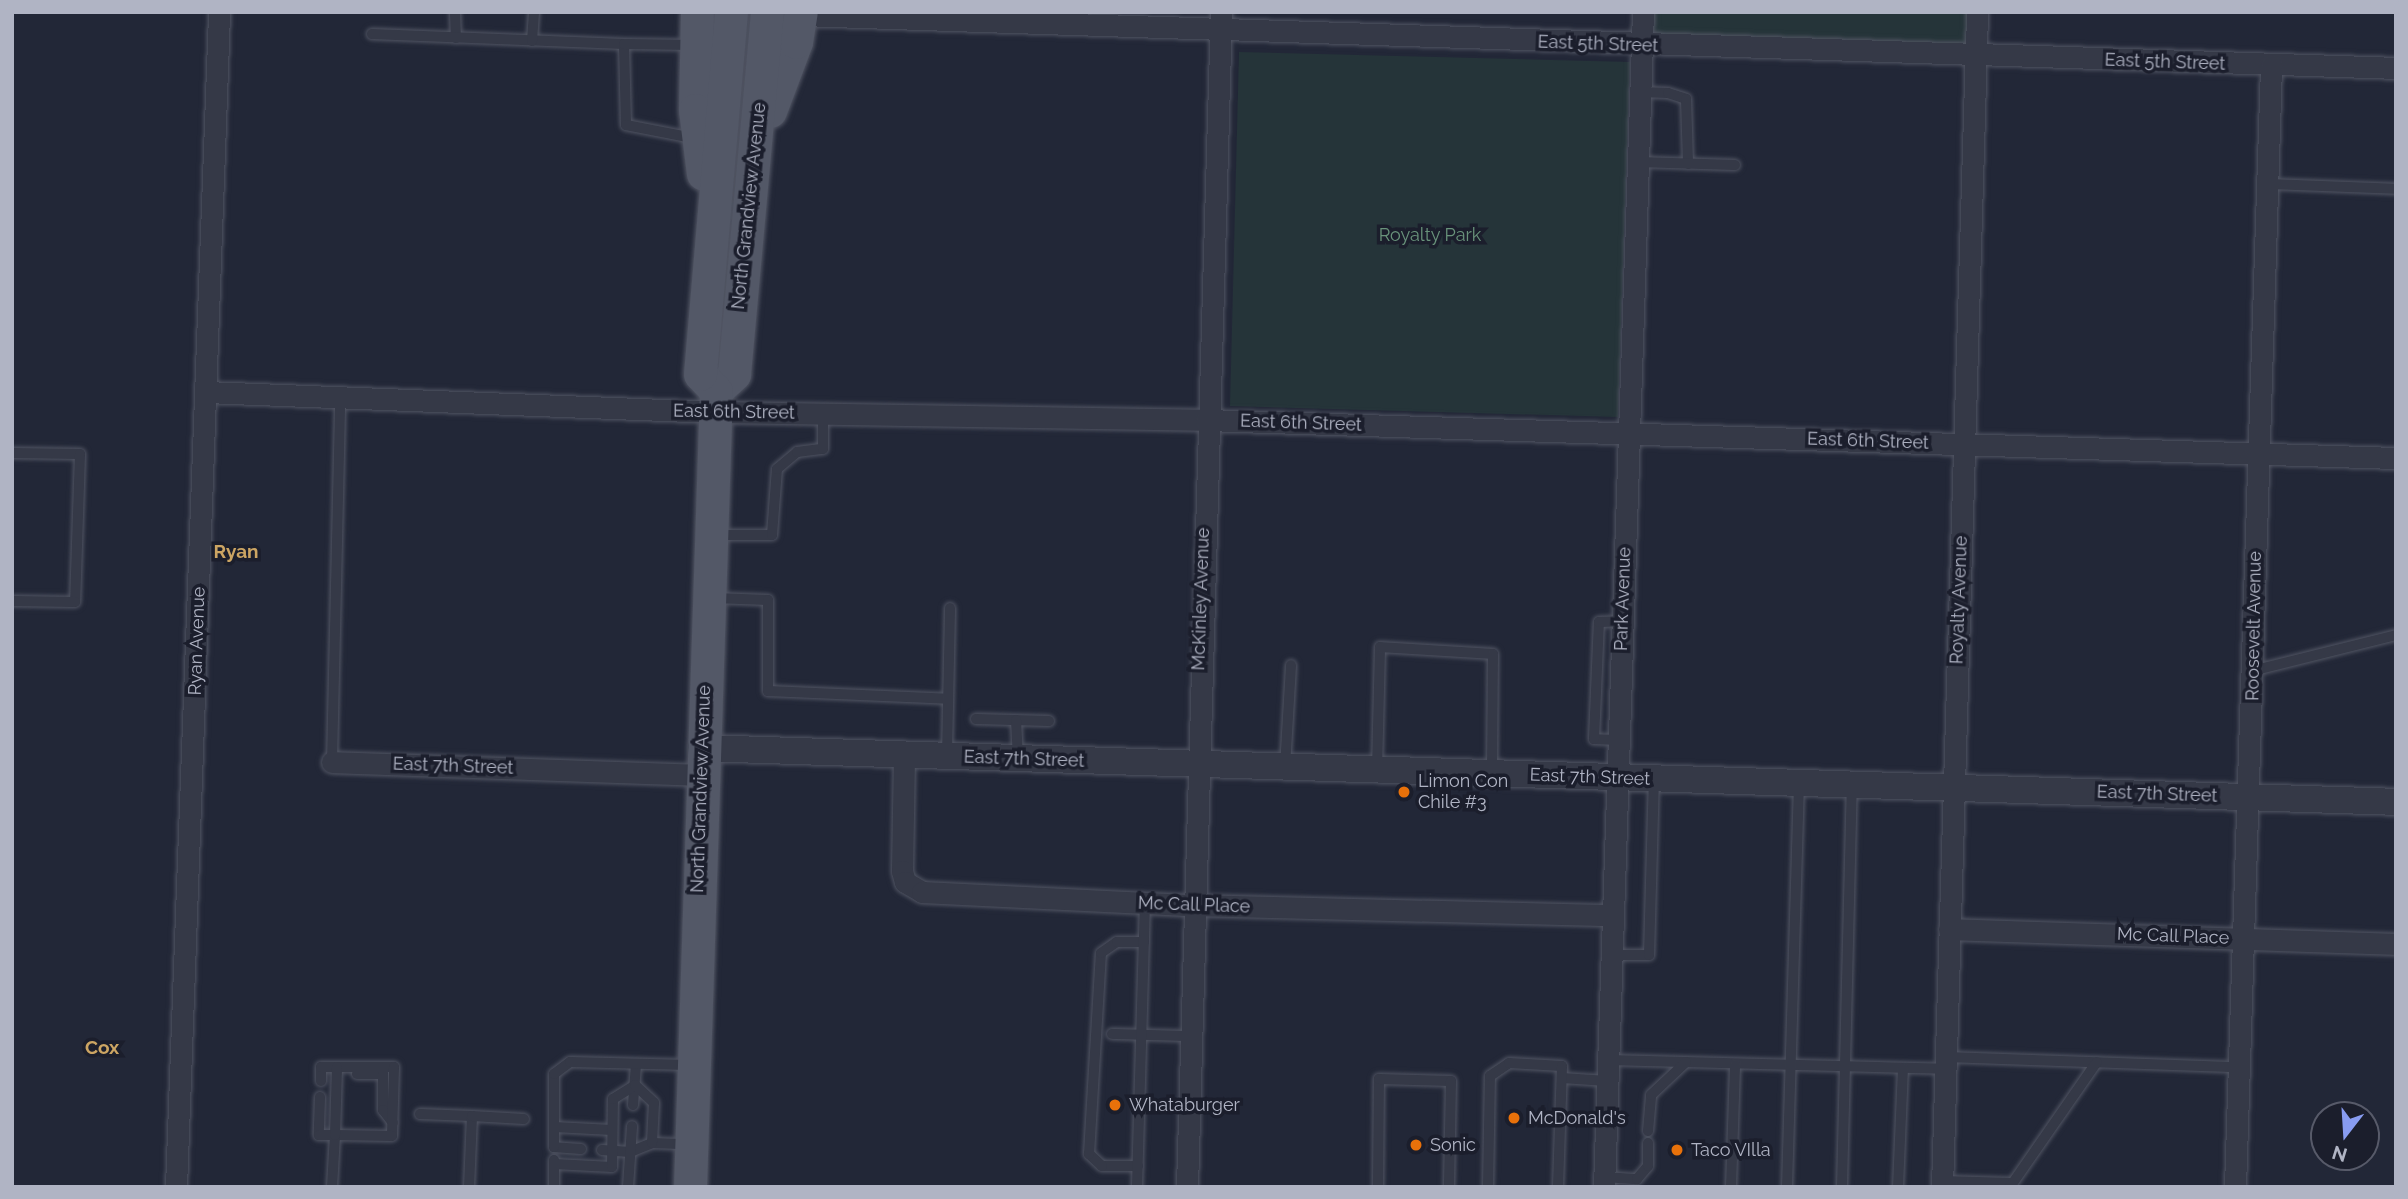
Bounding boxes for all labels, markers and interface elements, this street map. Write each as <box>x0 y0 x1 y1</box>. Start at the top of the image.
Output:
street label: East 5th Street <box>1537 31 1659 57</box>
street label: East 5th Street <box>2104 49 2226 75</box>
street label: North Grandview Avenue <box>727 101 771 311</box>
park label: Royalty Park <box>1378 224 1482 246</box>
street label: East 6th Street <box>673 400 795 424</box>
street label: East 6th Street <box>1240 410 1362 436</box>
street label: East 6th Street <box>1807 428 1929 454</box>
street label: McKinley Avenue <box>1188 527 1214 671</box>
street label: Royalty Avenue <box>1946 535 1972 665</box>
district label: Ryan <box>213 541 259 563</box>
street label: Park Avenue <box>1610 546 1636 652</box>
street label: Roosevelt Avenue <box>2242 551 2266 701</box>
street label: Ryan Avenue <box>184 586 210 696</box>
street label: North Grandview Avenue <box>687 684 715 894</box>
street label: East 7th Street <box>963 746 1085 772</box>
street label: East 7th Street <box>392 753 514 779</box>
street label: East 7th Street <box>1529 764 1651 790</box>
place label: Limon Con Chile #3 <box>1418 771 1508 814</box>
street label: East 7th Street <box>2096 781 2218 807</box>
marker: Limon Con Chile #3 <box>1396 784 1412 800</box>
street label: Mc Call Place <box>1137 892 1251 918</box>
street label: Mc Call Place <box>2116 923 2230 949</box>
district label: Cox <box>85 1037 119 1059</box>
place label: Whataburger <box>1129 1094 1240 1116</box>
marker: Whataburger <box>1107 1097 1123 1113</box>
north arrow <box>2310 1101 2380 1171</box>
place label: McDonald's <box>1528 1107 1626 1129</box>
marker: McDonald's <box>1506 1110 1522 1126</box>
place label: Sonic <box>1430 1134 1476 1156</box>
marker: Sonic <box>1408 1137 1424 1153</box>
place label: Taco VIlla <box>1691 1139 1771 1161</box>
marker: Taco VIlla <box>1669 1142 1685 1158</box>
text: N <box>2329 1142 2350 1167</box>

